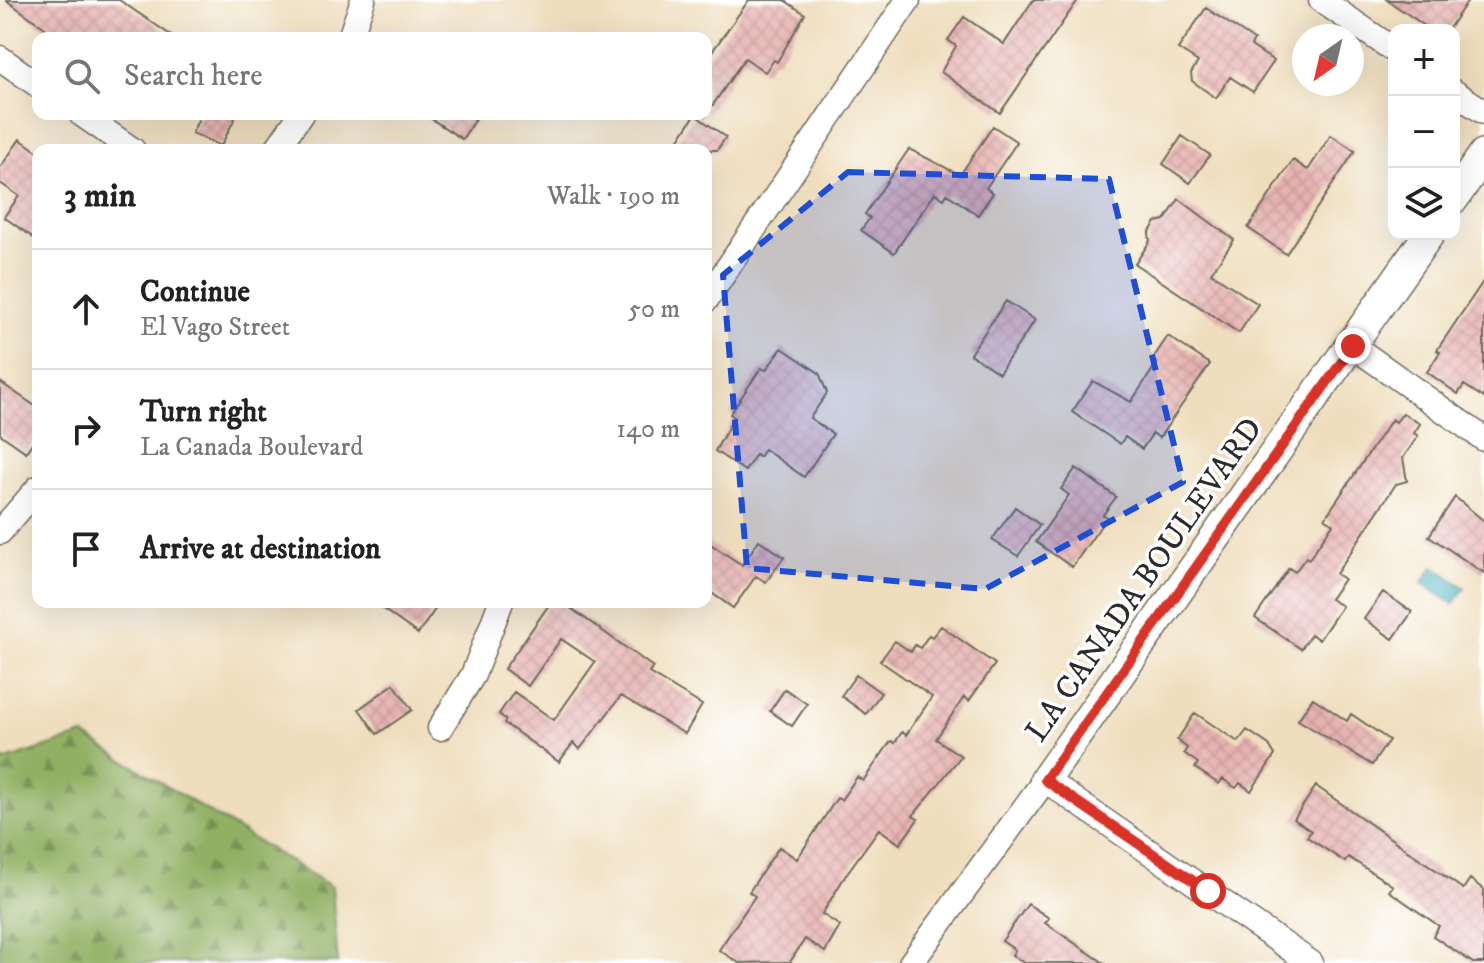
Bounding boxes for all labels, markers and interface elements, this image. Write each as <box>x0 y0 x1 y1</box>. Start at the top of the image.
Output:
north arrow <box>1292 24 1364 96</box>
map controls <box>1388 24 1460 240</box>
button: + <box>1388 24 1460 96</box>
search box <box>32 32 712 120</box>
icon: search <box>60 54 104 98</box>
text: Search here <box>124 58 263 95</box>
button: − <box>1388 96 1460 168</box>
button: layers <box>1388 168 1460 240</box>
text: 3 min <box>64 175 136 217</box>
text: Walk · 190 m <box>547 180 680 213</box>
text: Continue <box>140 274 250 311</box>
icon: ahead <box>64 287 108 331</box>
text: 50 m <box>628 293 680 326</box>
text: El Vago Street <box>140 311 290 344</box>
route end <box>1335 328 1371 364</box>
text: Turn right <box>140 394 267 431</box>
icon: right <box>64 407 108 451</box>
street label: LA CANADA BOULEVARD <box>1017 410 1272 750</box>
text: 140 m <box>616 413 680 446</box>
text: La Canada Boulevard <box>140 431 363 464</box>
icon: arrive <box>64 527 108 571</box>
text: Arrive at destination <box>140 531 381 568</box>
route start <box>1190 873 1226 909</box>

